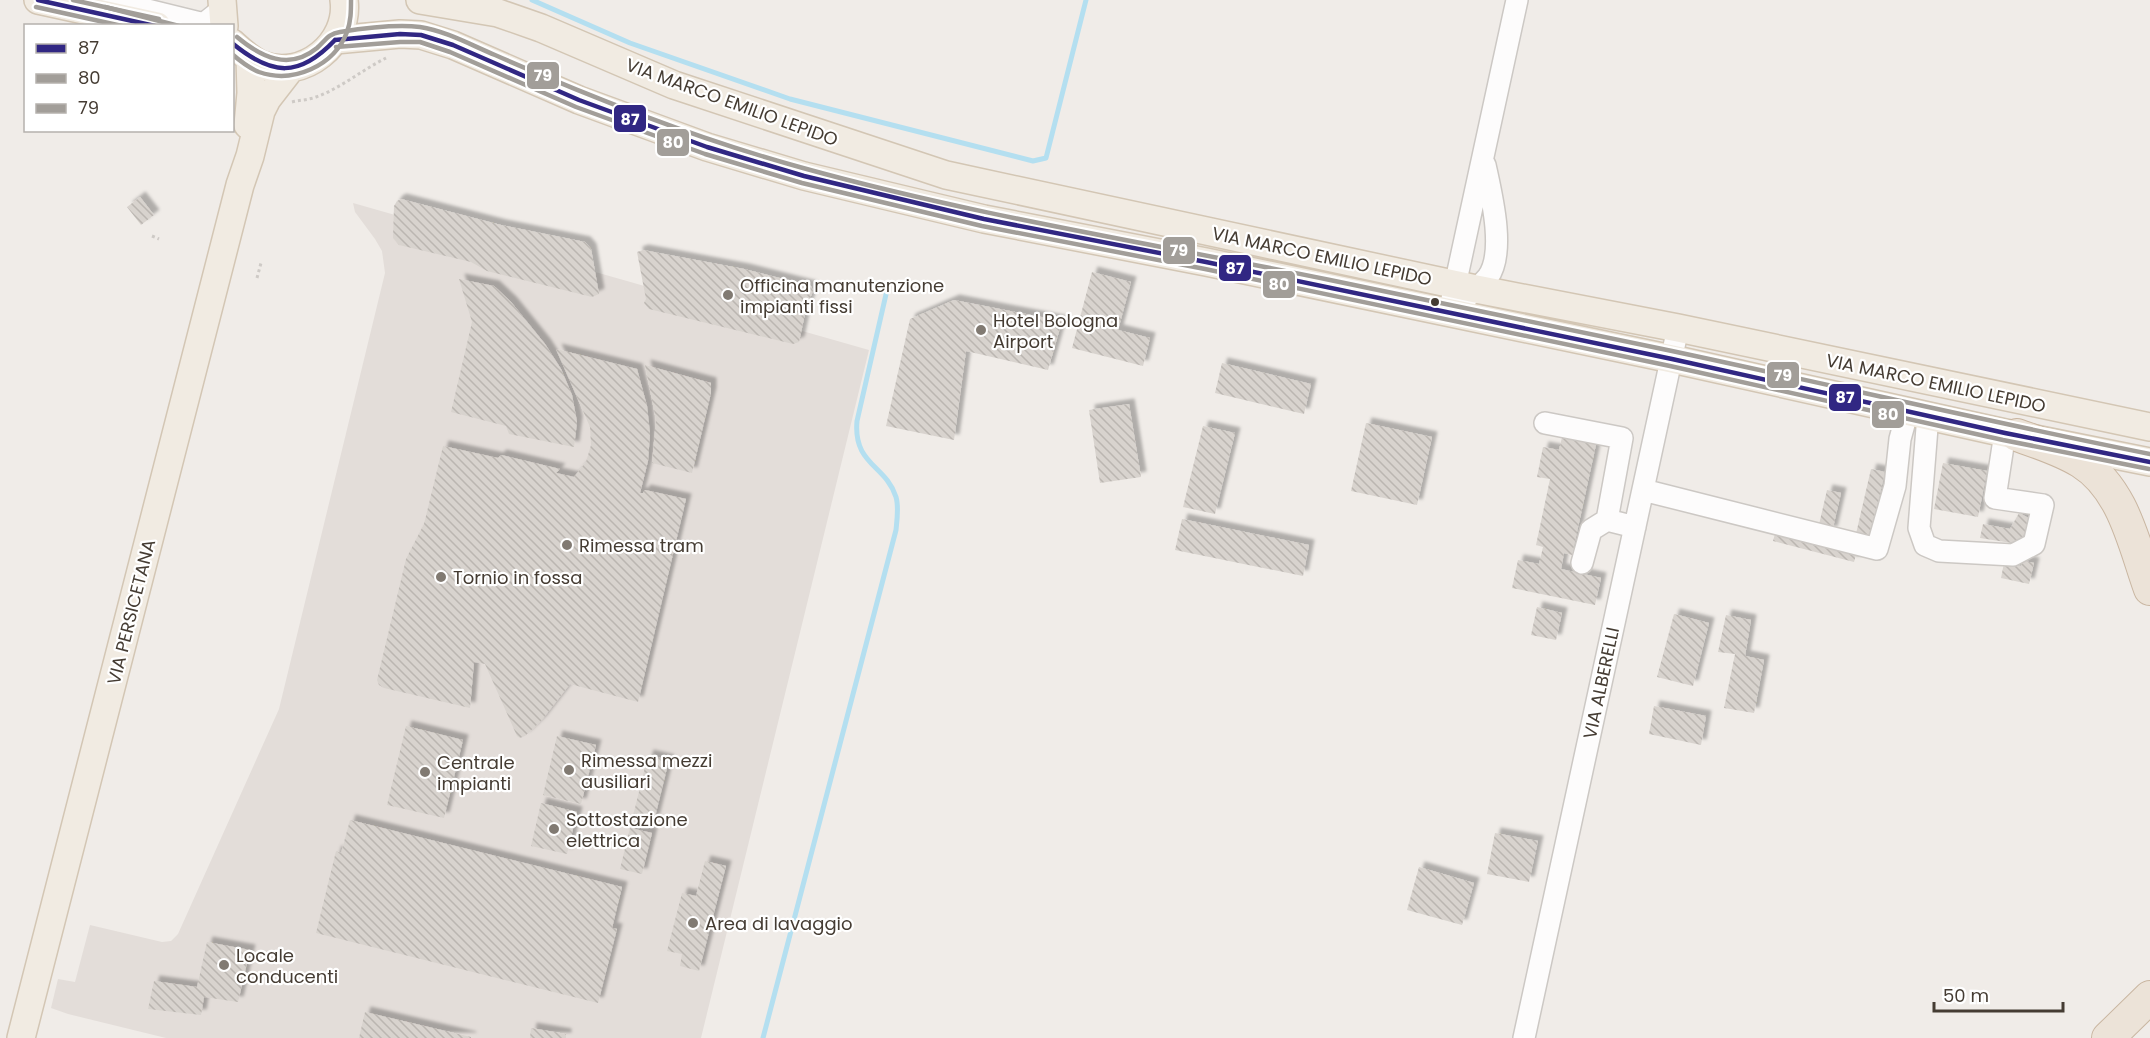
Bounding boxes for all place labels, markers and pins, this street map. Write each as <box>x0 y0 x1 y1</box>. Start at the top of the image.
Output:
place label: Officina manutenzione impianti fissi <box>740 273 944 319</box>
marker: Officina manutenzione impianti fissi <box>721 288 735 302</box>
unlabelled marker <box>1429 296 1441 308</box>
place label: Hotel Bologna Airport <box>993 308 1118 354</box>
marker: Hotel Bologna Airport <box>974 323 988 337</box>
place label: Rimessa tram <box>579 533 704 558</box>
marker: Rimessa tram <box>560 538 574 552</box>
place label: Tornio in fossa <box>453 565 582 590</box>
marker: Tornio in fossa <box>434 570 448 584</box>
place label: Rimessa mezzi ausiliari <box>581 748 712 794</box>
place label: Centrale impianti <box>437 750 515 796</box>
marker: Rimessa mezzi ausiliari <box>562 763 576 777</box>
marker: Centrale impianti <box>418 765 432 779</box>
place label: Sottostazione elettrica <box>566 807 688 853</box>
marker: Sottostazione elettrica <box>547 822 561 836</box>
place label: Area di lavaggio <box>705 911 853 936</box>
marker: Area di lavaggio <box>686 916 700 930</box>
place label: Locale conducenti <box>236 943 338 989</box>
marker: Locale conducenti <box>217 958 231 972</box>

